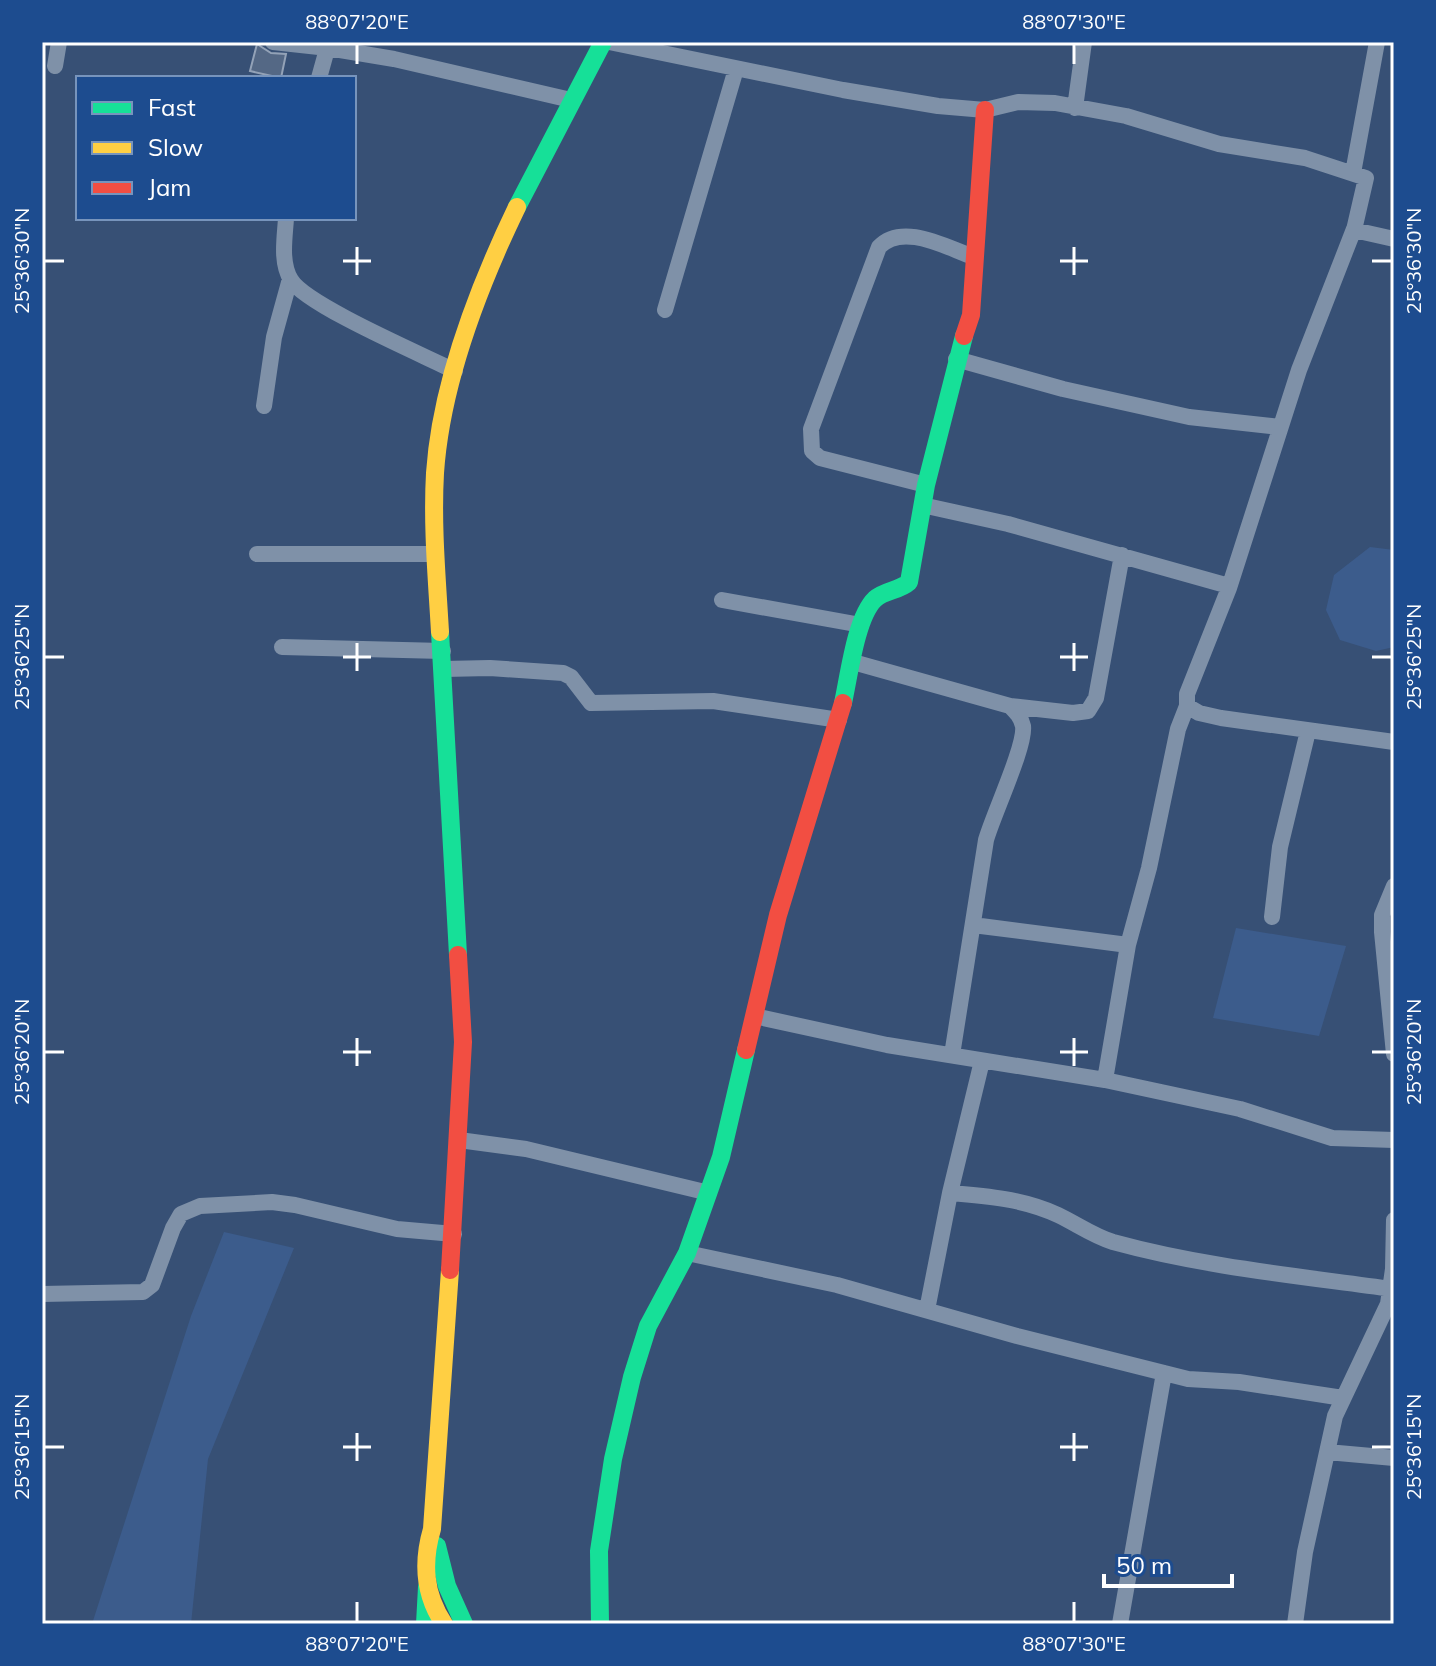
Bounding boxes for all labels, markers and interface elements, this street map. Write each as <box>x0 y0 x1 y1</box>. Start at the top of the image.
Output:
text: 88°07'20"E <box>305 9 409 34</box>
text: 88°07'30"E <box>1022 9 1126 34</box>
legend <box>76 76 356 220</box>
text: Fast <box>148 92 196 122</box>
text: Slow <box>148 132 203 162</box>
text: Jam <box>148 172 191 202</box>
text: 25°36'30"N <box>9 208 34 314</box>
text: 25°36'30"N <box>1401 208 1426 314</box>
text: 25°36'25"N <box>9 604 34 710</box>
text: 25°36'25"N <box>1401 604 1426 710</box>
text: 25°36'20"N <box>9 999 34 1105</box>
text: 25°36'20"N <box>1401 999 1426 1105</box>
text: 25°36'15"N <box>9 1394 34 1500</box>
text: 25°36'15"N <box>1401 1394 1426 1500</box>
scale bar <box>1104 1538 1232 1588</box>
text: 50 m <box>1116 1550 1172 1580</box>
text: 88°07'20"E <box>305 1631 409 1656</box>
text: 88°07'30"E <box>1022 1631 1126 1656</box>

